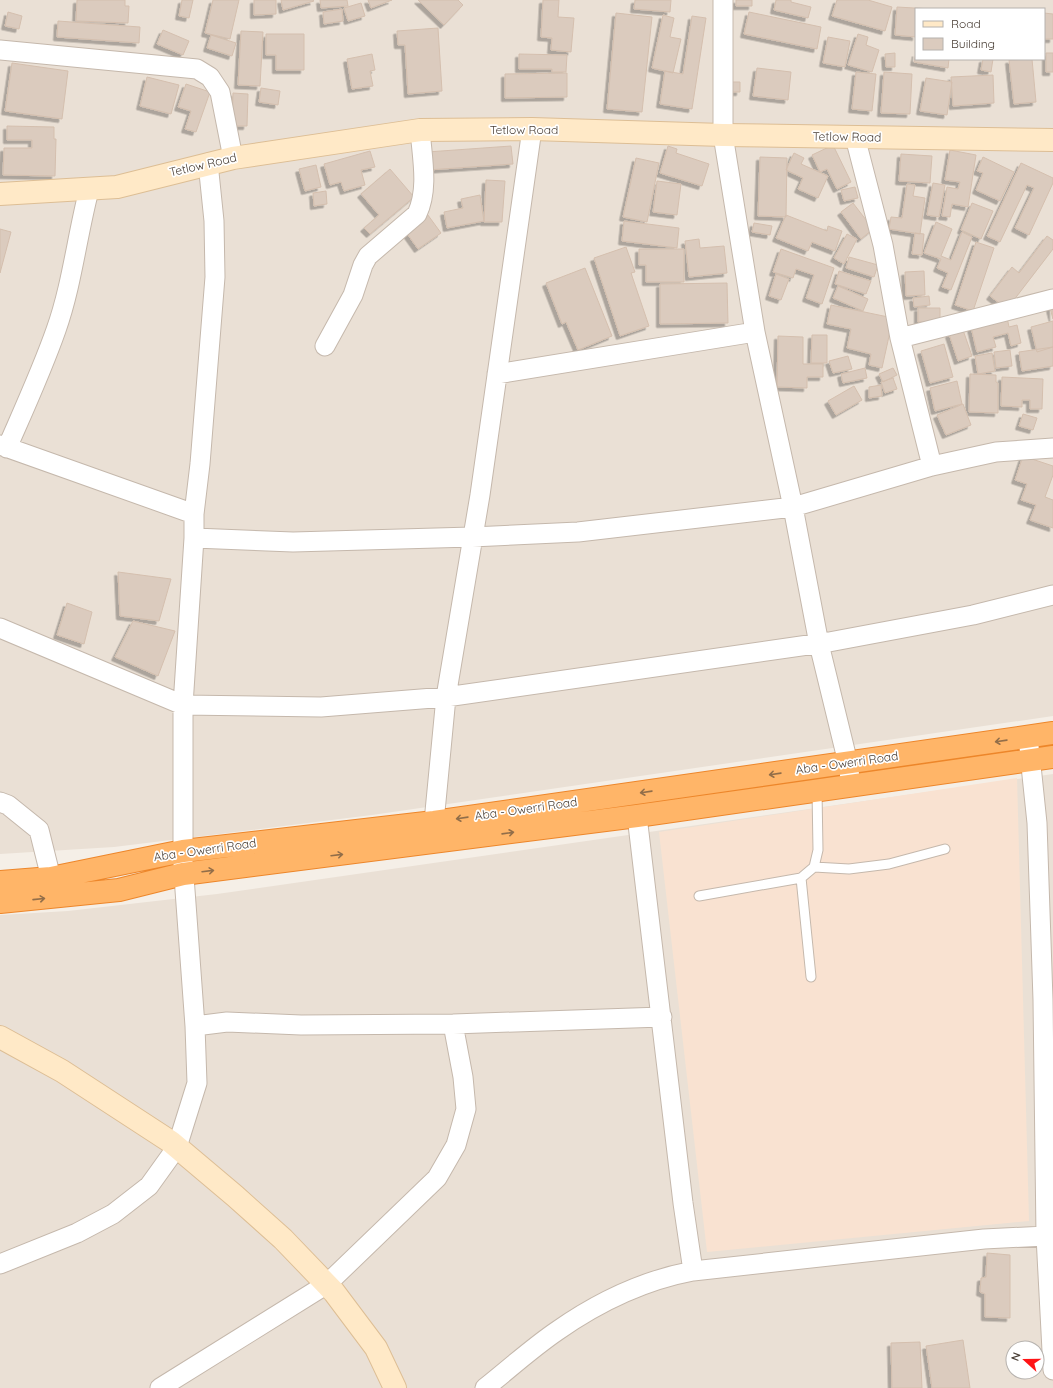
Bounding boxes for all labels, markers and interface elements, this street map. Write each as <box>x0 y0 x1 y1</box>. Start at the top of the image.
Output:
legend <box>915 8 1045 60</box>
text: Road <box>951 16 981 31</box>
text: Building <box>951 36 995 51</box>
street label: Tetlow Road <box>490 122 558 137</box>
street label: Tetlow Road <box>813 128 881 145</box>
street label: Tetlow Road <box>168 149 238 180</box>
one-way arrow <box>994 737 1007 745</box>
street label: Aba - Owerri Road <box>795 748 899 777</box>
one-way arrow <box>769 770 782 777</box>
one-way arrow <box>640 788 653 796</box>
street label: Aba - Owerri Road <box>474 794 578 823</box>
one-way arrow <box>456 814 469 822</box>
one-way arrow <box>501 829 514 837</box>
street label: Aba - Owerri Road <box>153 835 257 864</box>
one-way arrow <box>330 851 343 859</box>
one-way arrow <box>201 867 214 875</box>
one-way arrow <box>32 895 45 902</box>
north arrow <box>1005 1340 1045 1380</box>
text: N <box>1008 1350 1024 1363</box>

